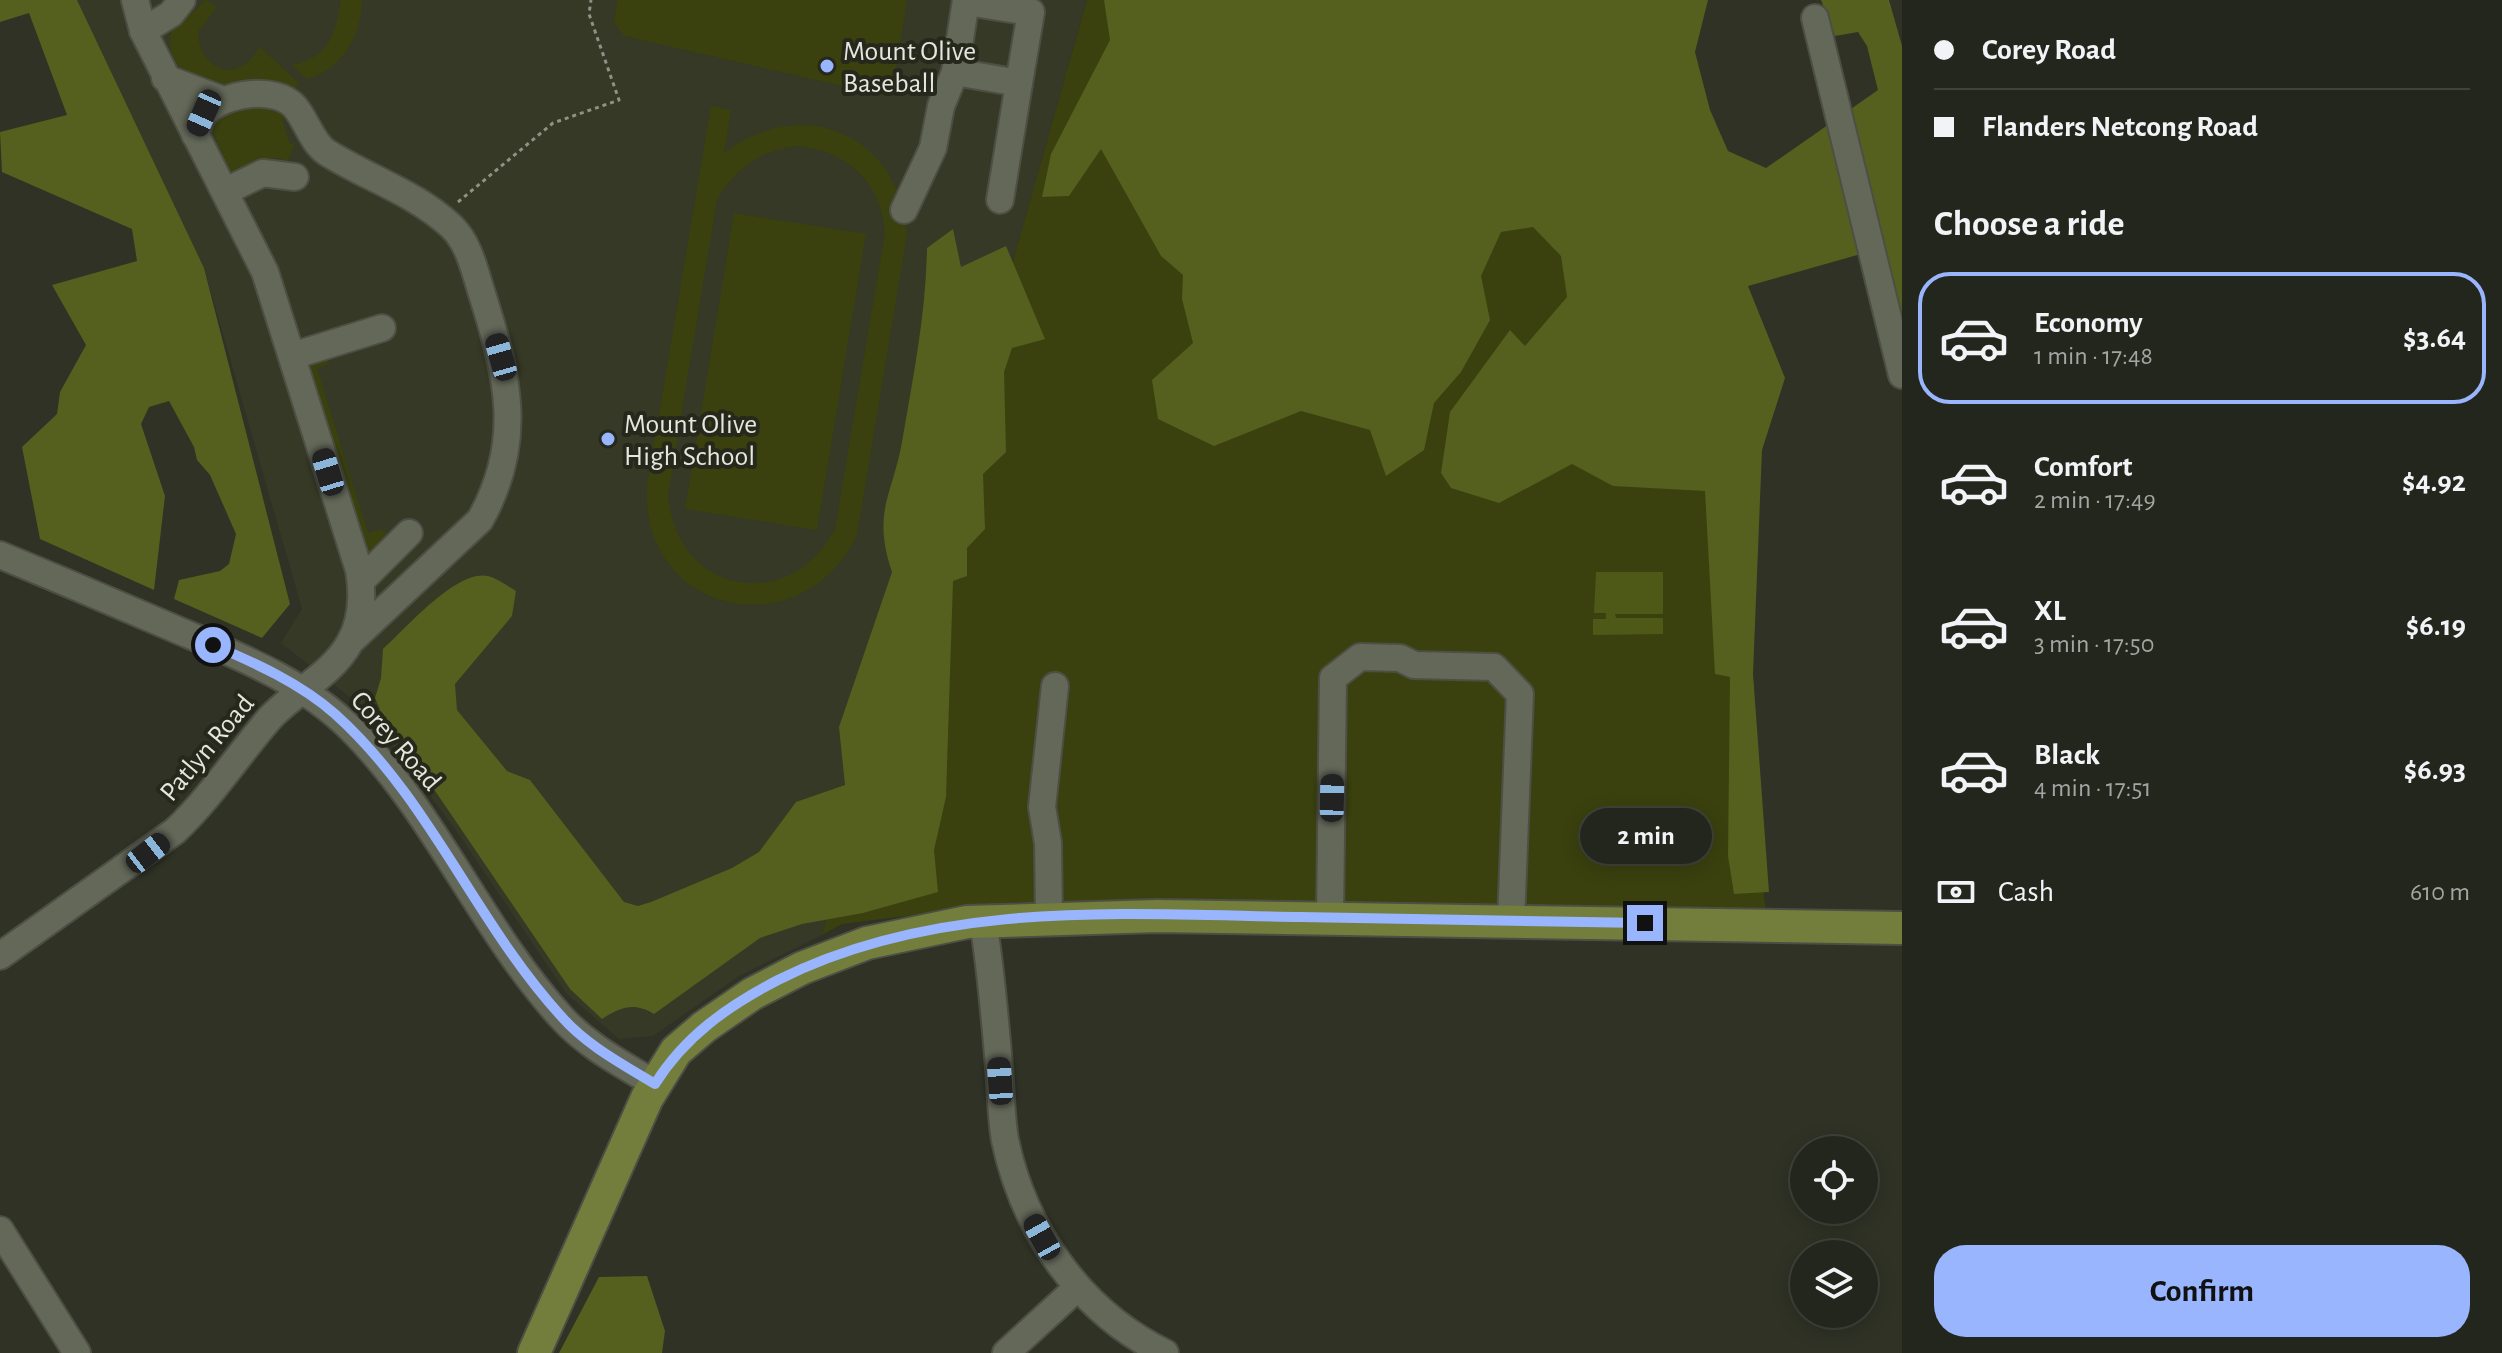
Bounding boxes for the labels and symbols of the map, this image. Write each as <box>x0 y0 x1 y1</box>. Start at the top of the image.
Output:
place label: Mount Olive Baseball <box>843 38 976 98</box>
marker: Mount Olive Baseball <box>818 57 836 75</box>
car <box>183 86 225 140</box>
car <box>483 331 519 383</box>
place label: Mount Olive High School <box>624 411 757 471</box>
marker: Mount Olive High School <box>599 430 617 448</box>
car <box>310 446 346 498</box>
route start <box>195 627 231 663</box>
street label: Corey Road <box>345 686 446 796</box>
street label: Patlyn Road <box>155 690 260 807</box>
car <box>1320 774 1344 822</box>
callout: 2 min <box>1579 807 1711 863</box>
car <box>122 829 174 877</box>
route end <box>1627 905 1663 941</box>
car <box>986 1056 1014 1106</box>
car <box>1020 1210 1064 1264</box>

